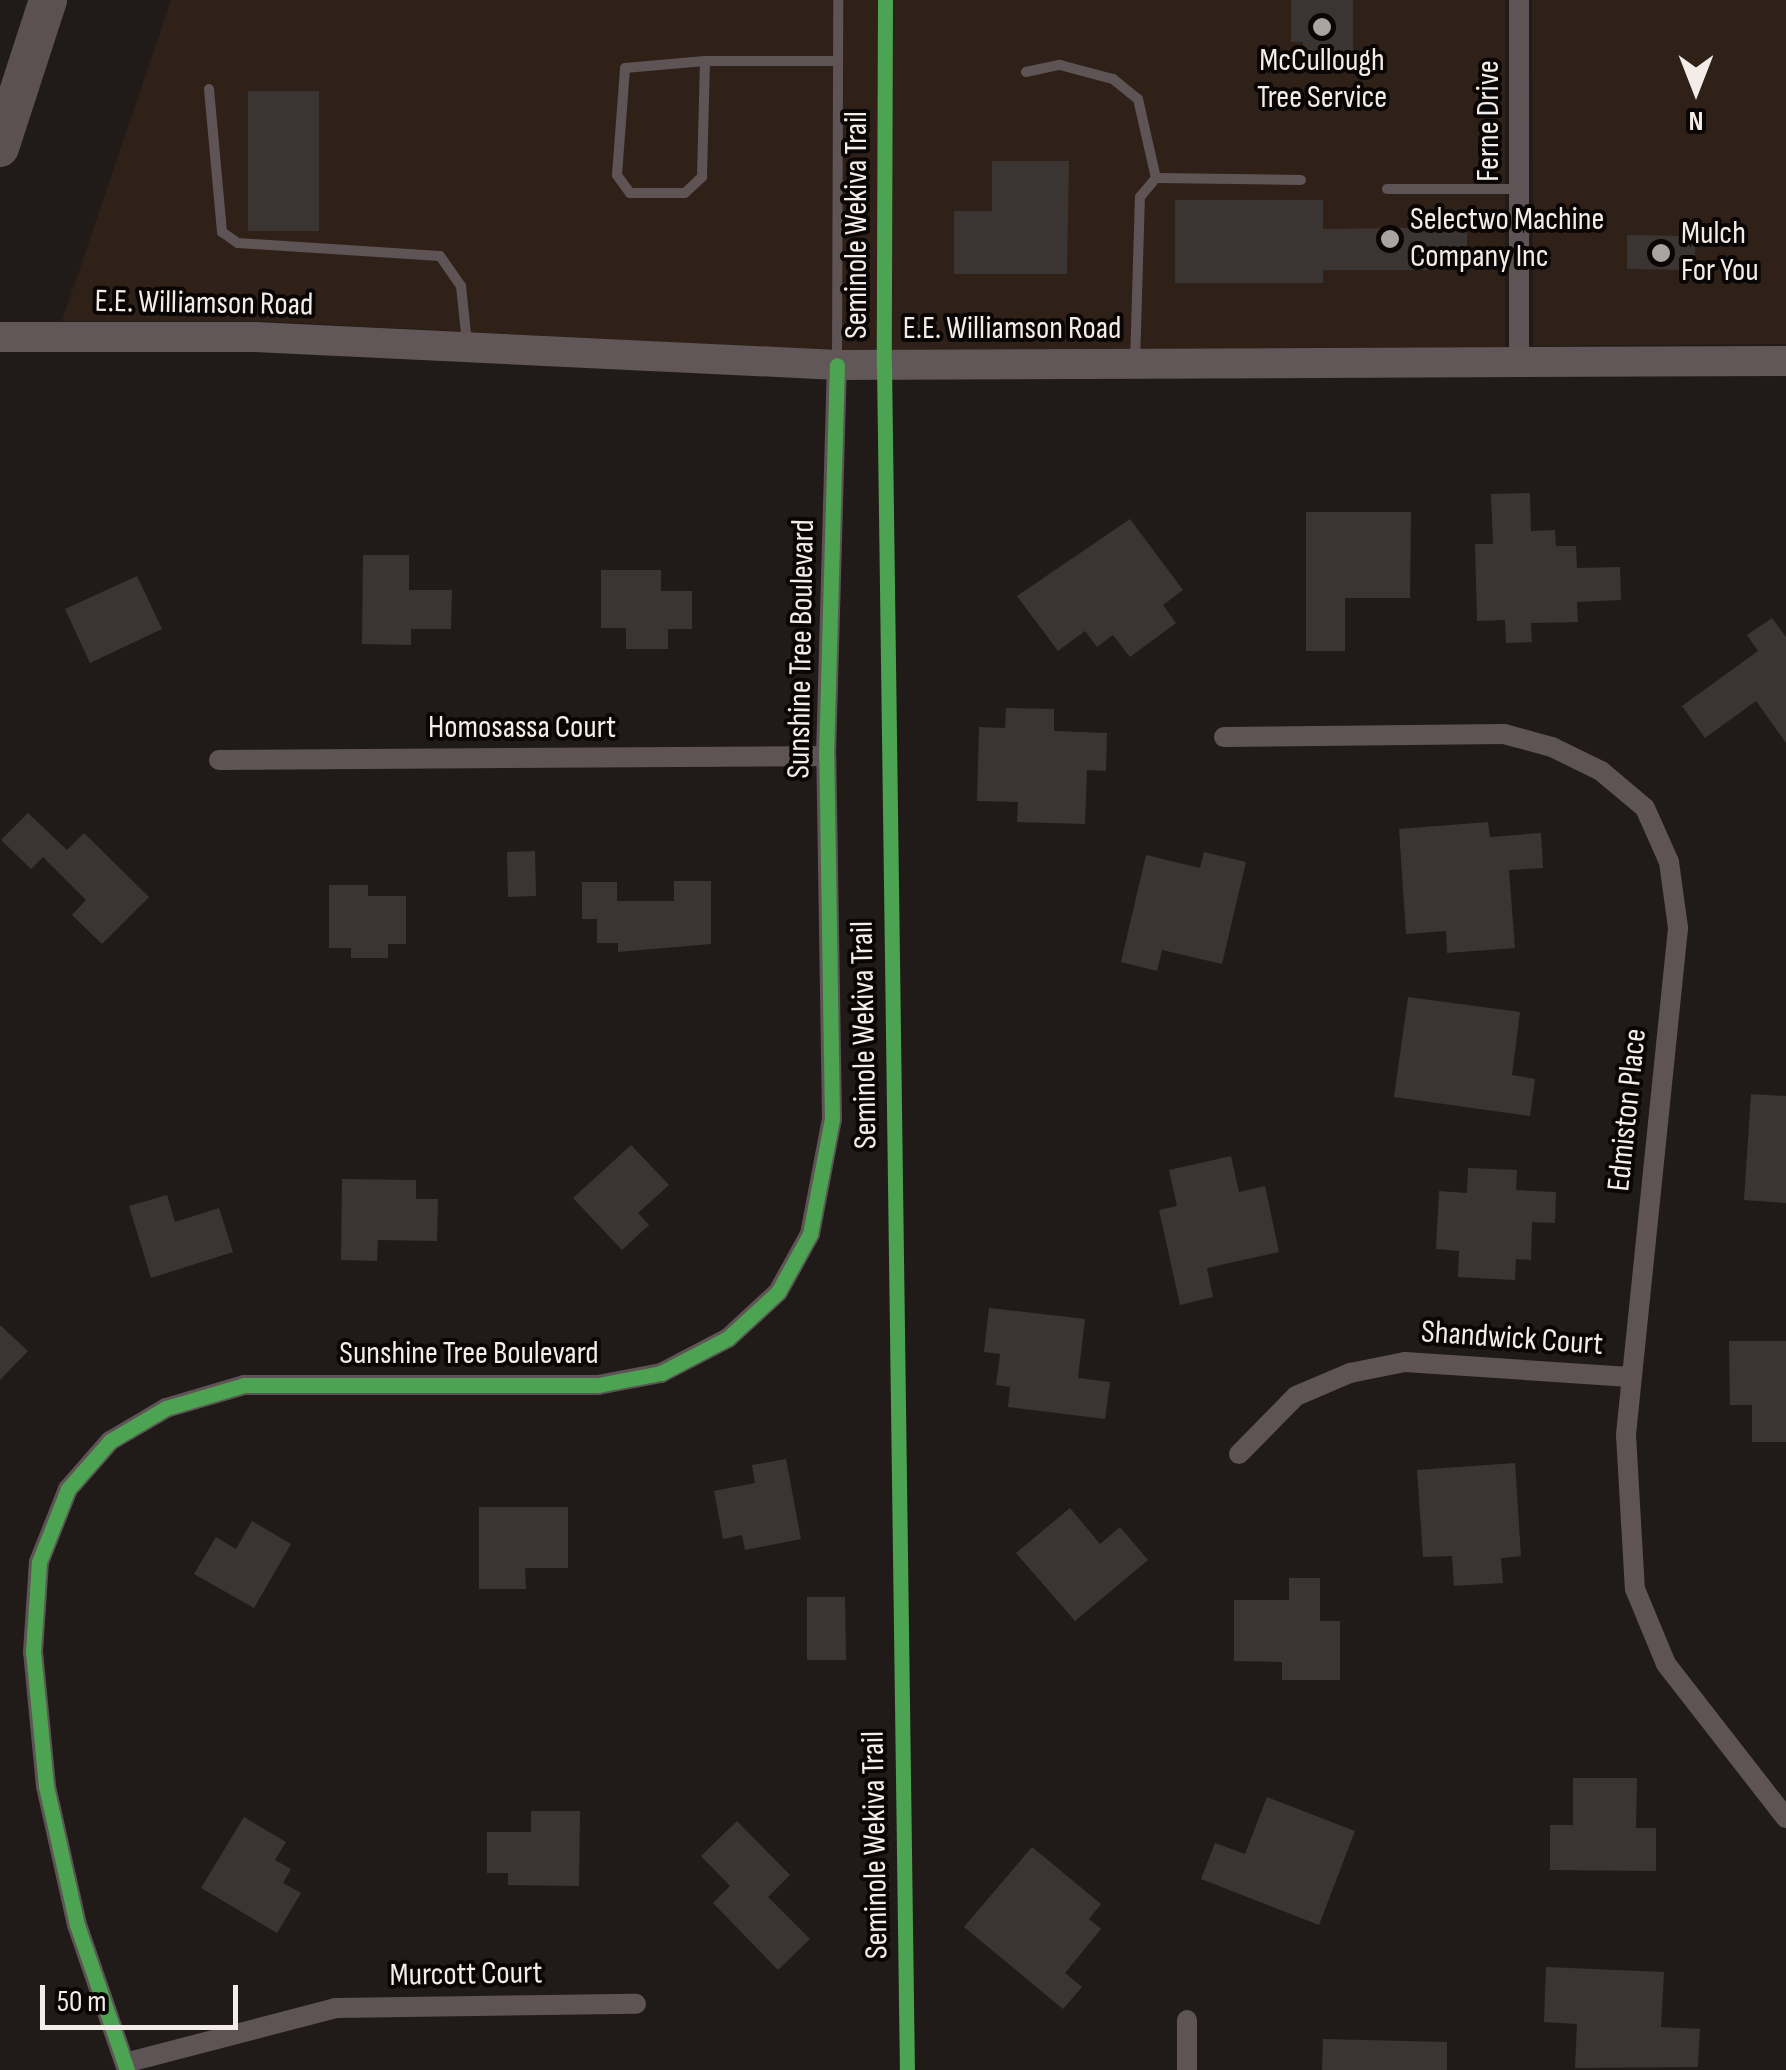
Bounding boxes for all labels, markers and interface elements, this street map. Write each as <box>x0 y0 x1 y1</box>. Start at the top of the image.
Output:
marker: McCullough Tree Service <box>1311 16 1333 38</box>
north arrow <box>1646 40 1746 140</box>
place label: McCullough Tree Service <box>1257 43 1387 118</box>
street label: Ferne Drive <box>1470 60 1508 182</box>
text: N <box>1689 104 1703 137</box>
street label: Seminole Wekiva Trail <box>838 111 876 339</box>
place label: Selectwo Machine Company Inc <box>1410 202 1604 277</box>
place label: Mulch For You <box>1681 216 1759 291</box>
marker: Selectwo Machine Company Inc <box>1379 228 1401 250</box>
marker: Mulch For You <box>1650 242 1672 264</box>
street label: E.E. Williamson Road <box>94 283 314 325</box>
street label: E.E. Williamson Road <box>903 310 1121 348</box>
street label: Sunshine Tree Boulevard <box>781 519 823 779</box>
street label: Homosassa Court <box>428 709 616 747</box>
street label: Seminole Wekiva Trail <box>844 921 886 1149</box>
street label: Edmiston Place <box>1600 1027 1656 1193</box>
street label: Shandwick Court <box>1420 1313 1604 1365</box>
street label: Sunshine Tree Boulevard <box>339 1335 599 1373</box>
street label: Seminole Wekiva Trail <box>855 1731 897 1959</box>
street label: Murcott Court <box>389 1954 543 1996</box>
scale bar <box>45 1965 242 2027</box>
text: 50 m <box>57 1984 106 2020</box>

